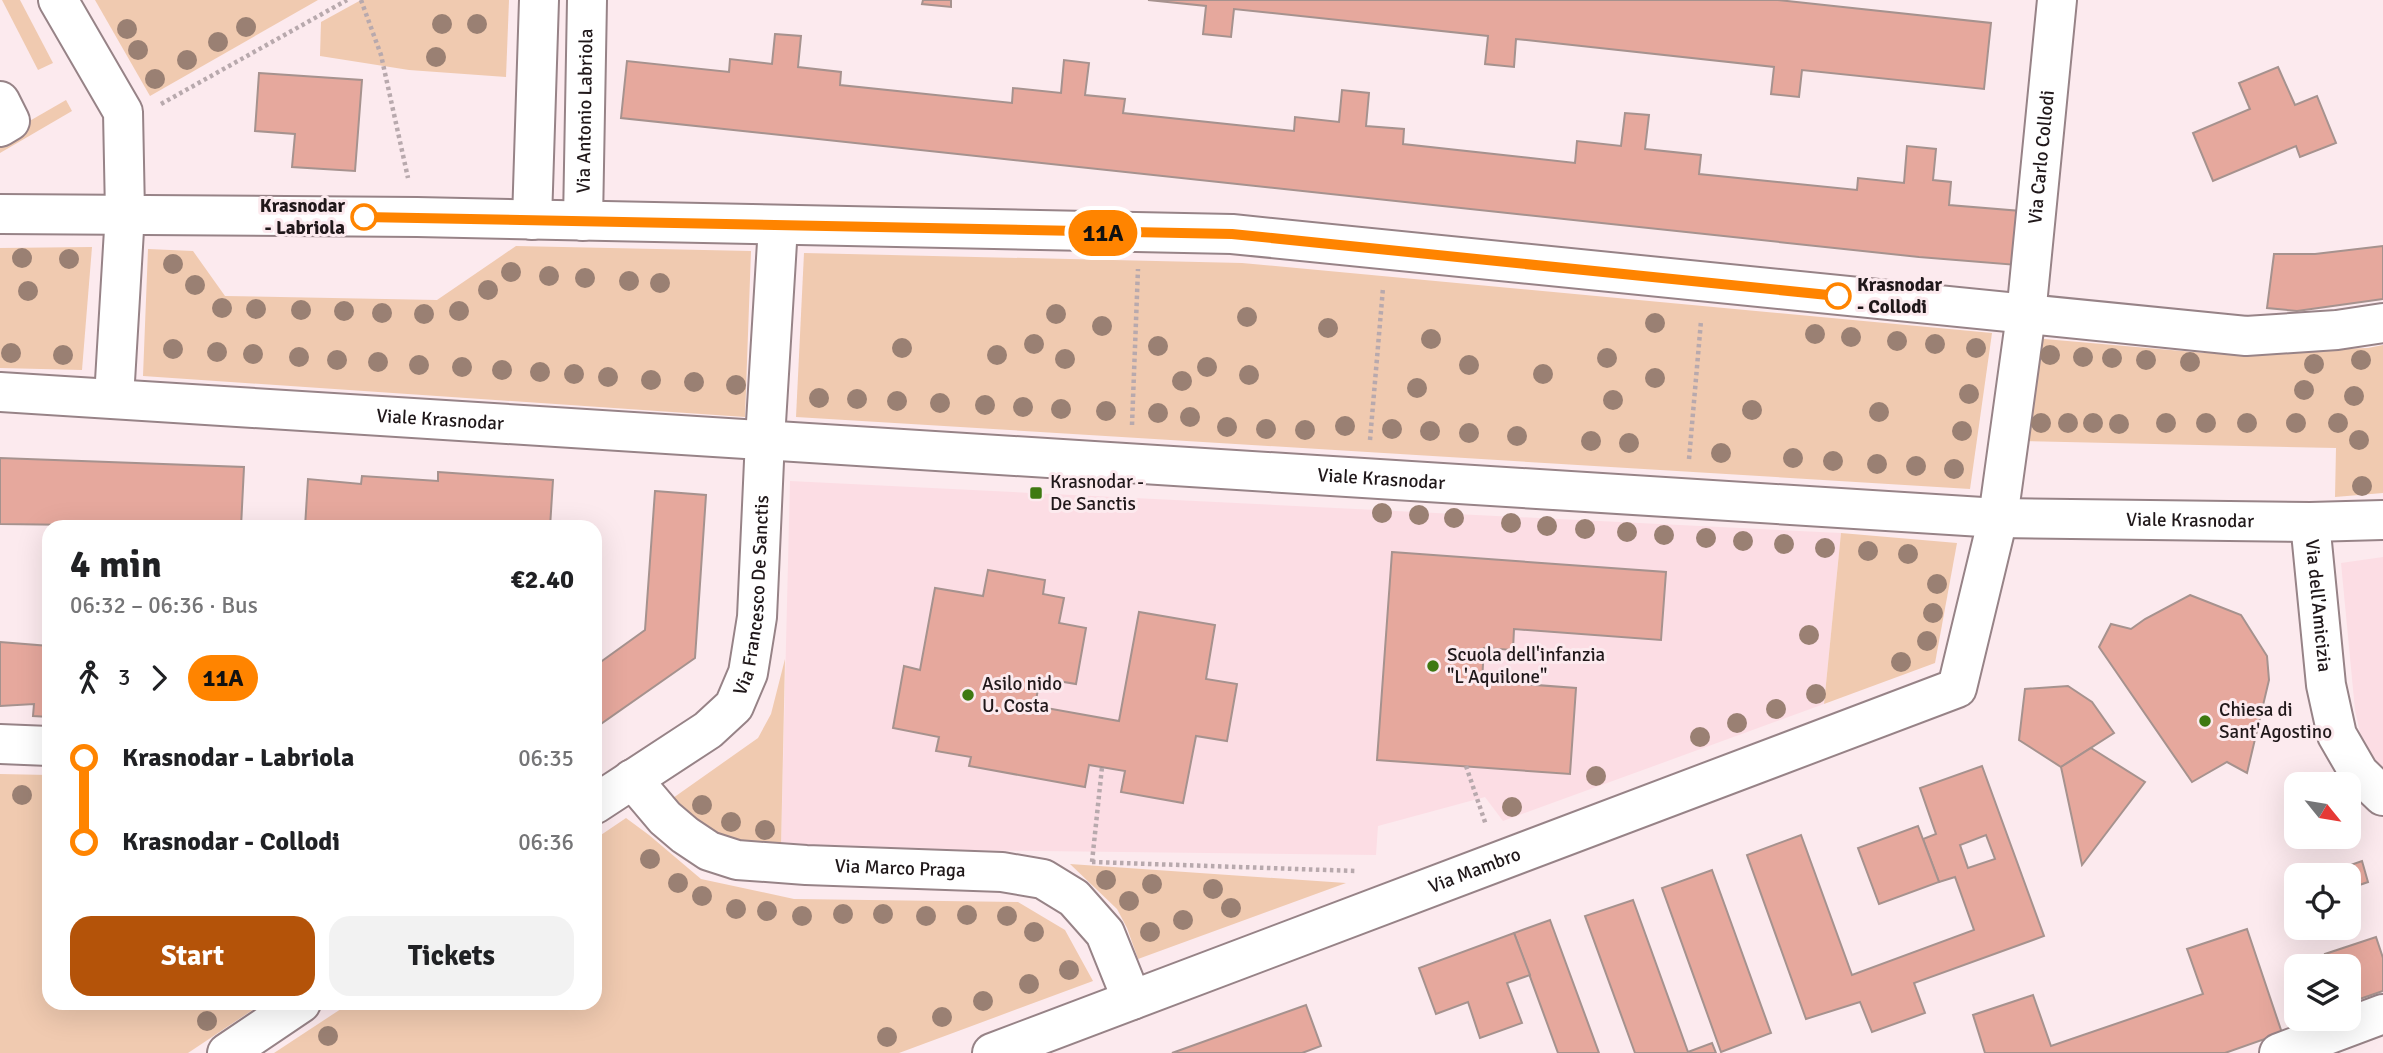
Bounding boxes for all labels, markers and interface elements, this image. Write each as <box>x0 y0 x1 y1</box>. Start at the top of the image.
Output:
street label: Via Antonio Labriola <box>572 28 598 194</box>
street label: Via Carlo Collodi <box>2023 89 2060 225</box>
place label: Krasnodar - Labriola <box>260 194 345 240</box>
marker: Krasnodar - Labriola <box>351 204 377 230</box>
line badge: 11A <box>1063 210 1143 256</box>
text: 11A <box>1082 218 1124 248</box>
place label: Krasnodar - Collodi <box>1857 273 1943 319</box>
marker: Krasnodar - Collodi <box>1825 283 1851 309</box>
street label: Viale Krasnodar <box>376 404 505 436</box>
street label: Viale Krasnodar <box>1317 463 1446 495</box>
place label: Krasnodar - De Sanctis <box>1050 470 1144 516</box>
marker: Krasnodar - De Sanctis <box>1028 485 1044 501</box>
street label: Via Francesco De Sanctis <box>728 495 774 699</box>
street label: Viale Krasnodar <box>2126 508 2254 533</box>
street label: Via dell'Amicizia <box>2300 538 2337 673</box>
text: 4 min <box>70 541 162 588</box>
text: €2.40 <box>510 564 574 596</box>
text: 06:32 – 06:36 · Bus <box>70 591 258 620</box>
place label: Scuola dell'infanzia "L'Aquilone" <box>1447 643 1605 689</box>
marker: Scuola dell'infanzia "L'Aquilone" <box>1425 658 1441 674</box>
icon: walk <box>70 659 108 697</box>
icon: forward <box>140 659 178 697</box>
text: 3 <box>118 663 130 692</box>
text: 11A <box>202 663 244 693</box>
place label: Asilo nido U. Costa <box>982 672 1062 718</box>
marker: Asilo nido U. Costa <box>960 687 976 703</box>
place label: Chiesa di Sant'Agostino <box>2219 698 2332 744</box>
marker: Chiesa di Sant'Agostino <box>2197 713 2213 729</box>
text: Krasnodar - Labriola <box>122 742 354 774</box>
text: 06:35 <box>518 744 574 773</box>
north arrow <box>2284 772 2361 849</box>
map controls <box>2284 772 2361 1031</box>
text: Krasnodar - Collodi <box>122 826 340 858</box>
text: 06:36 <box>518 828 574 857</box>
street label: Via Mambro <box>1425 842 1524 899</box>
street label: Via Marco Praga <box>834 854 966 883</box>
button: locate <box>2284 863 2361 940</box>
button: Start <box>70 916 315 996</box>
button: Tickets <box>329 916 574 996</box>
button: layers <box>2284 954 2361 1031</box>

